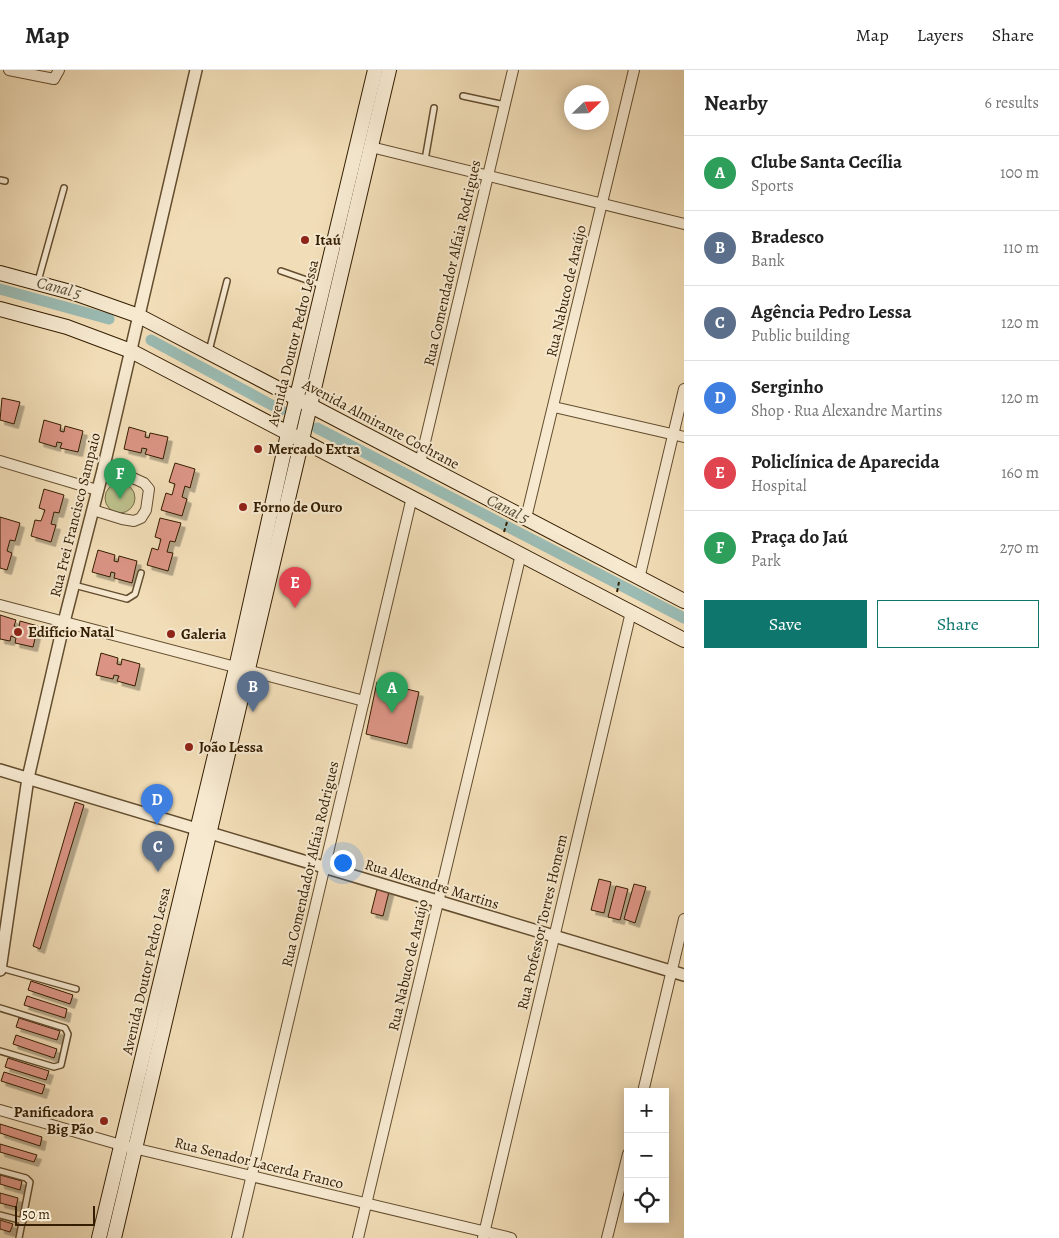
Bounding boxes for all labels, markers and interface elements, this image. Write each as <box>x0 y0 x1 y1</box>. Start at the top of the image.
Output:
text: Map <box>25 19 69 51</box>
text: Map <box>856 23 889 47</box>
text: Layers <box>917 23 964 47</box>
text: Share <box>992 23 1034 47</box>
north arrow <box>564 85 609 130</box>
text: Nearby <box>704 89 767 117</box>
text: 6 results <box>985 92 1039 114</box>
text: Clube Santa Cecília <box>751 149 902 175</box>
street label: Rua Comendador Alfaia Rodrigues <box>419 158 485 368</box>
text: A <box>715 162 725 184</box>
text: 100 m <box>1000 162 1039 184</box>
text: Sports <box>751 175 794 197</box>
street label: Rua Nabuco de Araújo <box>541 223 591 359</box>
text: Bradesco <box>751 224 824 250</box>
place label: Itaú <box>315 230 342 250</box>
marker: Itaú <box>299 234 311 246</box>
text: B <box>715 237 725 259</box>
text: 110 m <box>1003 237 1039 259</box>
text: Bank <box>751 250 785 272</box>
street label: Avenida Doutor Pedro Lessa <box>262 258 323 429</box>
water label: Canal 5 <box>34 272 84 305</box>
text: Agência Pedro Lessa <box>751 299 912 325</box>
text: C <box>715 312 725 334</box>
text: 120 m <box>1001 312 1039 334</box>
text: Public building <box>751 325 850 347</box>
street label: Avenida Almirante Cochrane <box>298 374 463 474</box>
text: Serginho <box>751 374 824 400</box>
text: D <box>714 387 726 409</box>
text: 120 m <box>1001 387 1039 409</box>
text: Shop · Rua Alexandre Martins <box>751 400 943 422</box>
street label: Rua Frei Francisco Sampaio <box>45 431 105 599</box>
place label: Mercado Extra <box>268 439 361 459</box>
marker: Mercado Extra <box>252 443 264 455</box>
text: Policlínica de Aparecida <box>751 449 940 475</box>
pin: F <box>104 458 136 499</box>
text: E <box>715 462 725 484</box>
text: 160 m <box>1001 462 1039 484</box>
text: Hospital <box>751 475 807 497</box>
water label: Canal 5 <box>483 489 534 529</box>
place label: Forno de Ouro <box>253 497 343 517</box>
marker: Forno de Ouro <box>237 501 249 513</box>
text: Praça do Jaú <box>751 524 848 550</box>
text: F <box>716 537 724 559</box>
text: 270 m <box>1000 537 1039 559</box>
text: Park <box>751 550 781 572</box>
pin: E <box>279 567 311 608</box>
button: Save <box>704 600 867 648</box>
button: Share <box>877 600 1039 648</box>
place label: Edifício Natal <box>28 622 114 642</box>
place label: Galeria <box>181 624 227 644</box>
marker: Edifício Natal <box>12 626 24 638</box>
marker: Galeria <box>165 628 177 640</box>
pin: B <box>237 671 269 712</box>
pin: A <box>376 672 408 713</box>
place label: João Lessa <box>199 737 264 757</box>
marker: João Lessa <box>183 741 195 753</box>
street label: Rua Comendador Alfaia Rodrigues <box>277 759 343 969</box>
pin: D <box>141 784 173 825</box>
pin: C <box>142 831 174 872</box>
street label: Rua Professor Torres Homem <box>512 832 572 1012</box>
your location <box>330 850 356 876</box>
street label: Rua Alexandre Martins <box>362 854 502 914</box>
street label: Avenida Doutor Pedro Lessa <box>117 885 175 1058</box>
street label: Rua Nabuco de Araújo <box>383 897 433 1033</box>
map controls <box>624 1088 669 1223</box>
button: + <box>624 1088 669 1133</box>
place label: Panificadora Big Pão <box>14 1102 95 1139</box>
marker: Panificadora Big Pão <box>98 1115 110 1127</box>
street label: Rua Senador Lacerda Franco <box>172 1132 346 1194</box>
button: − <box>624 1133 669 1178</box>
button: locate <box>624 1178 669 1223</box>
scale bar <box>15 1203 95 1226</box>
text: 50 m <box>22 1205 50 1224</box>

